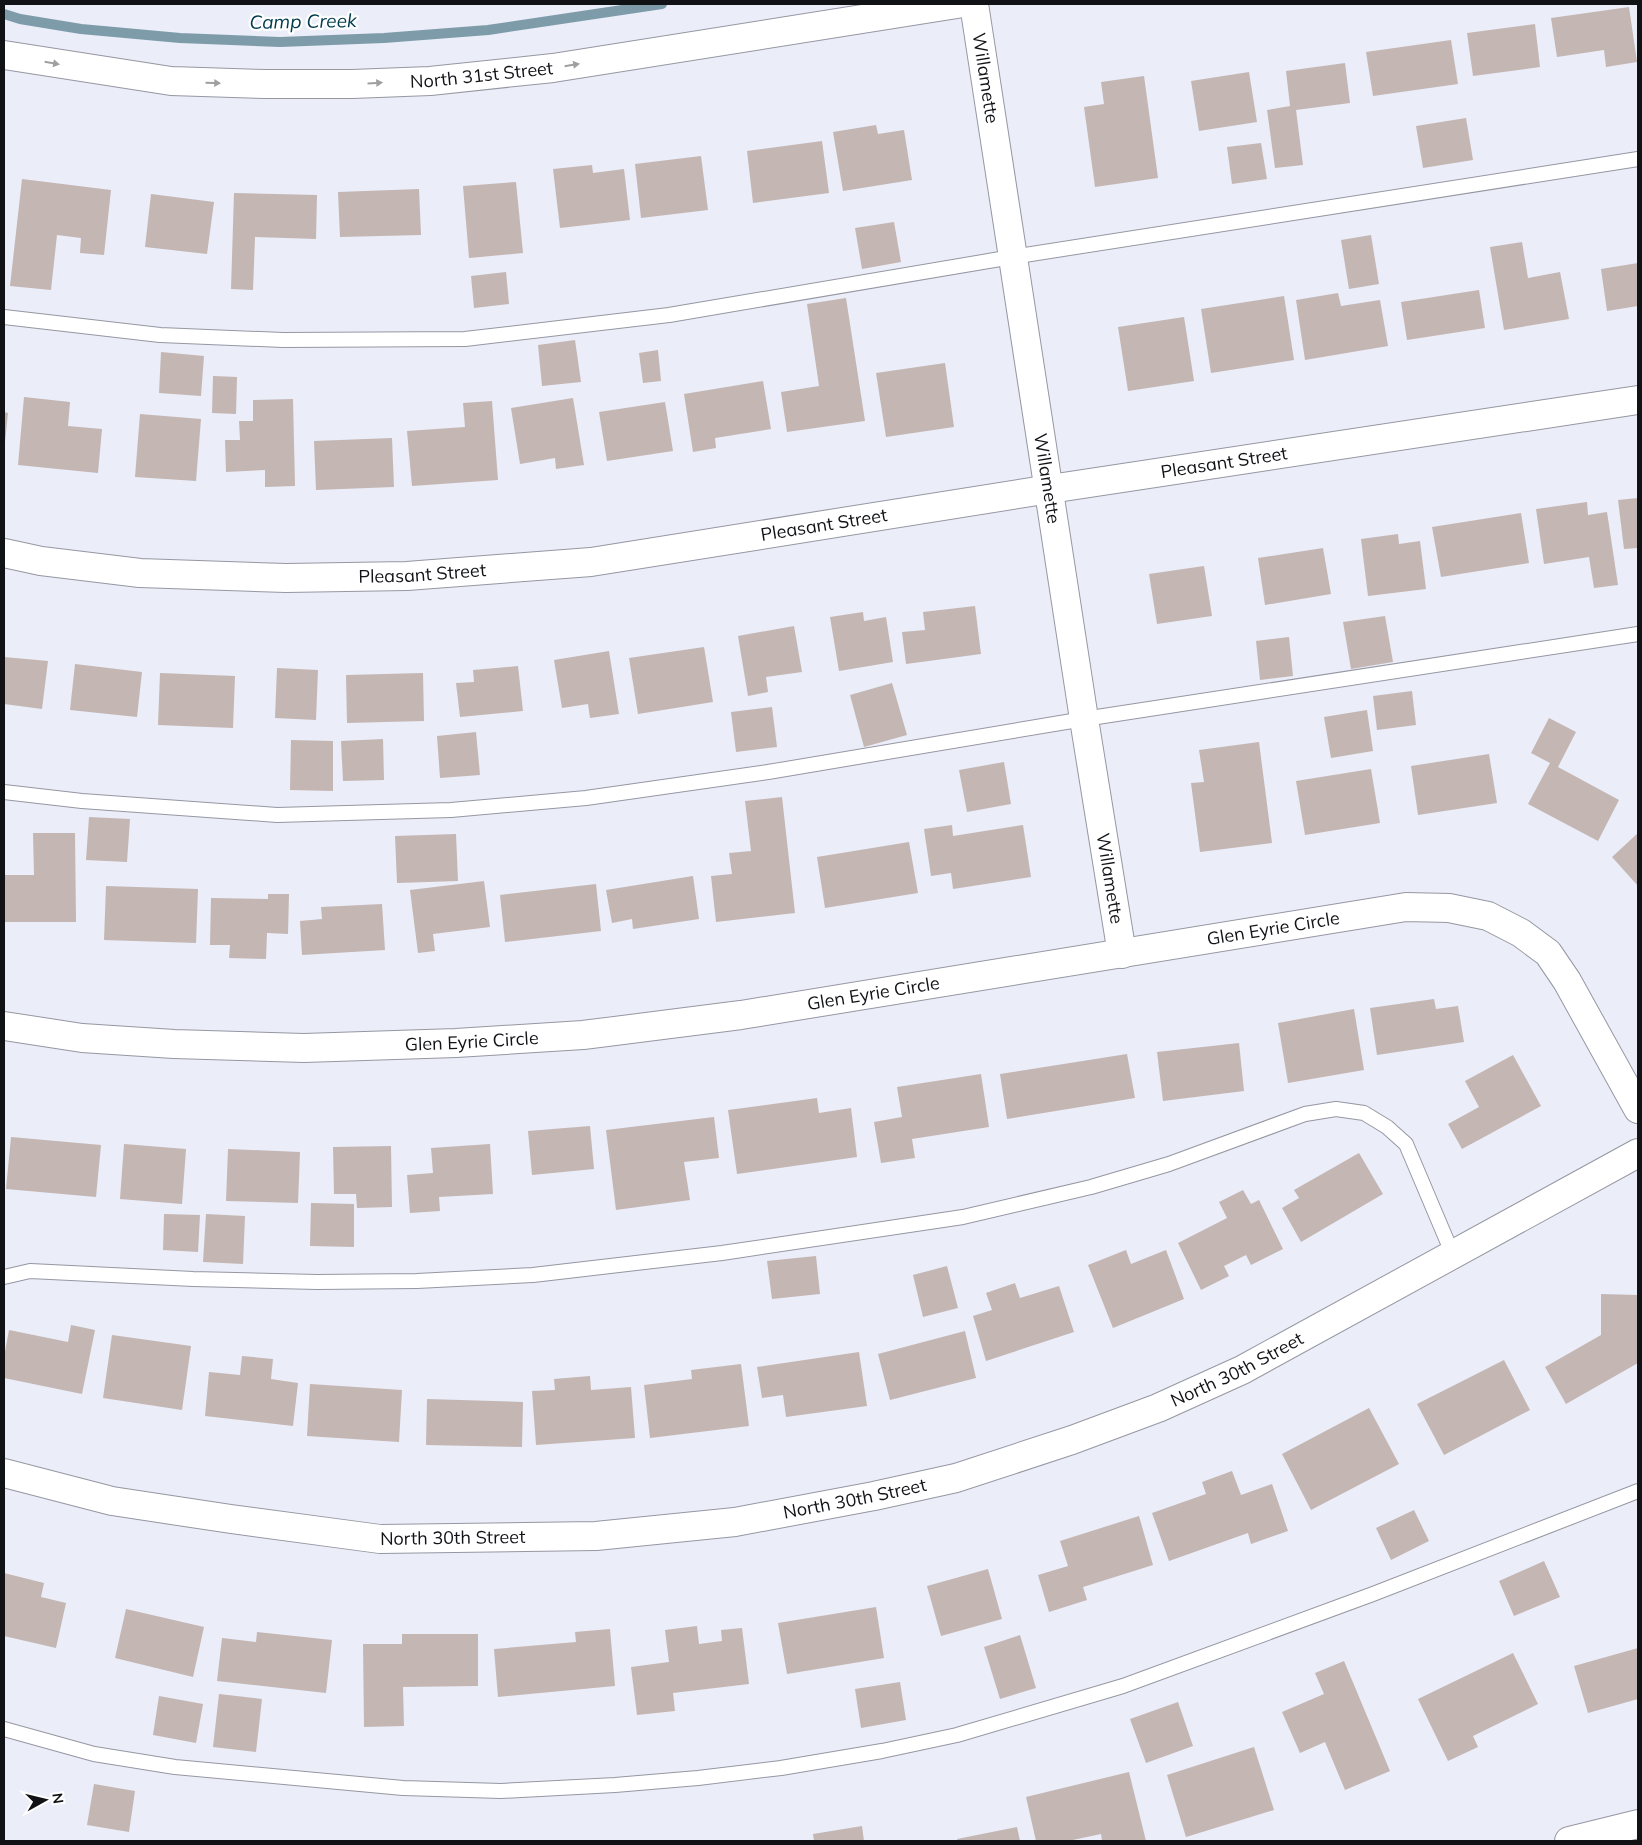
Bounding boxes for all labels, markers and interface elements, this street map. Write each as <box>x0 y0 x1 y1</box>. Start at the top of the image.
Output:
water label: Camp Creek <box>249 8 358 34</box>
street label: Willamette <box>968 31 1004 125</box>
street label: North 31st Street <box>410 56 554 93</box>
one-way arrow <box>44 60 60 68</box>
one-way arrow <box>564 60 580 68</box>
one-way arrow <box>205 79 221 87</box>
one-way arrow <box>368 79 384 87</box>
street label: Willamette <box>1029 431 1066 525</box>
street label: Pleasant Street <box>1159 441 1289 483</box>
street label: Pleasant Street <box>759 503 889 546</box>
street label: Pleasant Street <box>358 558 487 588</box>
street label: Willamette <box>1092 831 1129 925</box>
street label: Glen Eyrie Circle <box>1205 906 1341 950</box>
street label: Glen Eyrie Circle <box>805 971 941 1015</box>
street label: Glen Eyrie Circle <box>404 1026 539 1056</box>
street label: North 30th Street <box>1167 1327 1307 1412</box>
street label: North 30th Street <box>781 1473 928 1524</box>
street label: North 30th Street <box>380 1525 526 1550</box>
north arrow <box>20 1775 70 1825</box>
text: N <box>48 1792 68 1805</box>

